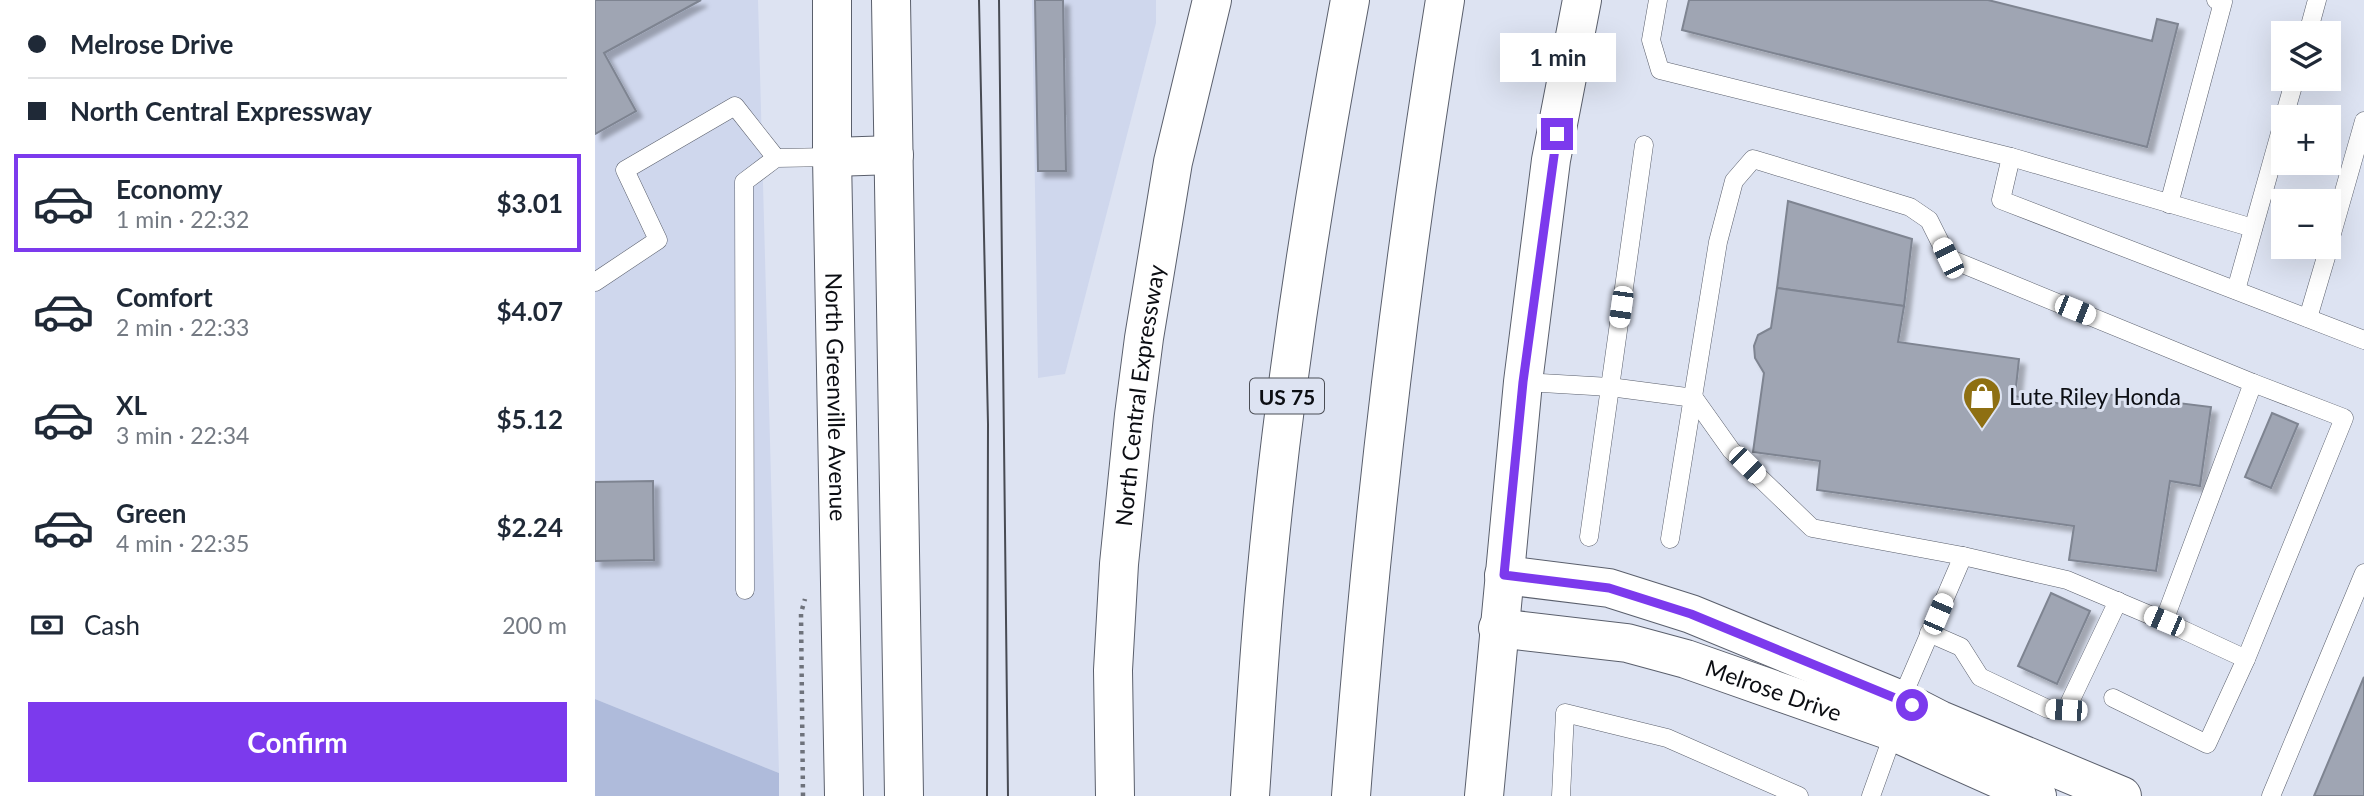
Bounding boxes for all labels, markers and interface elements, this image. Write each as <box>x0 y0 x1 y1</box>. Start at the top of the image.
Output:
map controls <box>2271 21 2341 259</box>
button: layers <box>2271 21 2341 91</box>
text: Melrose Drive <box>70 28 233 60</box>
callout: 1 min <box>1499 32 1615 82</box>
text: 1 min <box>1529 43 1587 71</box>
text: North Central Expressway <box>70 95 372 127</box>
button: + <box>2271 105 2341 175</box>
route end <box>1541 118 1573 150</box>
icon: car <box>32 172 95 235</box>
text: Economy <box>116 173 222 205</box>
text: $3.01 <box>497 187 563 219</box>
button: − <box>2271 189 2341 259</box>
text: 1 min · 22:32 <box>116 205 249 233</box>
car <box>1930 235 1967 281</box>
street label: North Central Expressway <box>1109 262 1170 528</box>
street label: North Greenville Avenue <box>820 272 853 522</box>
icon: car <box>32 280 95 343</box>
text: Comfort <box>116 281 213 313</box>
car <box>1608 285 1635 329</box>
car <box>2052 292 2099 328</box>
text: $4.07 <box>497 295 563 327</box>
text: 2 min · 22:33 <box>116 313 249 341</box>
shop icon: Lute Riley Honda <box>1961 375 2003 430</box>
road number: US 75 <box>1250 378 1324 414</box>
place label: Lute Riley Honda <box>2009 382 2181 410</box>
icon: car <box>32 388 95 451</box>
text: XL <box>116 389 147 421</box>
text: $5.12 <box>497 403 563 435</box>
text: 3 min · 22:34 <box>116 421 249 449</box>
car <box>1725 443 1770 487</box>
icon: car <box>32 496 95 559</box>
text: Green <box>116 497 186 529</box>
text: $2.24 <box>497 511 563 543</box>
text: 4 min · 22:35 <box>116 529 249 557</box>
car <box>1921 591 1956 637</box>
car <box>2141 603 2188 639</box>
icon: cash <box>28 606 66 644</box>
text: Cash <box>84 609 140 641</box>
text: 200 m <box>502 611 567 639</box>
street label: Melrose Drive <box>1702 653 1846 727</box>
route start <box>1896 689 1928 721</box>
car <box>2045 698 2088 722</box>
button: Confirm <box>28 702 567 782</box>

